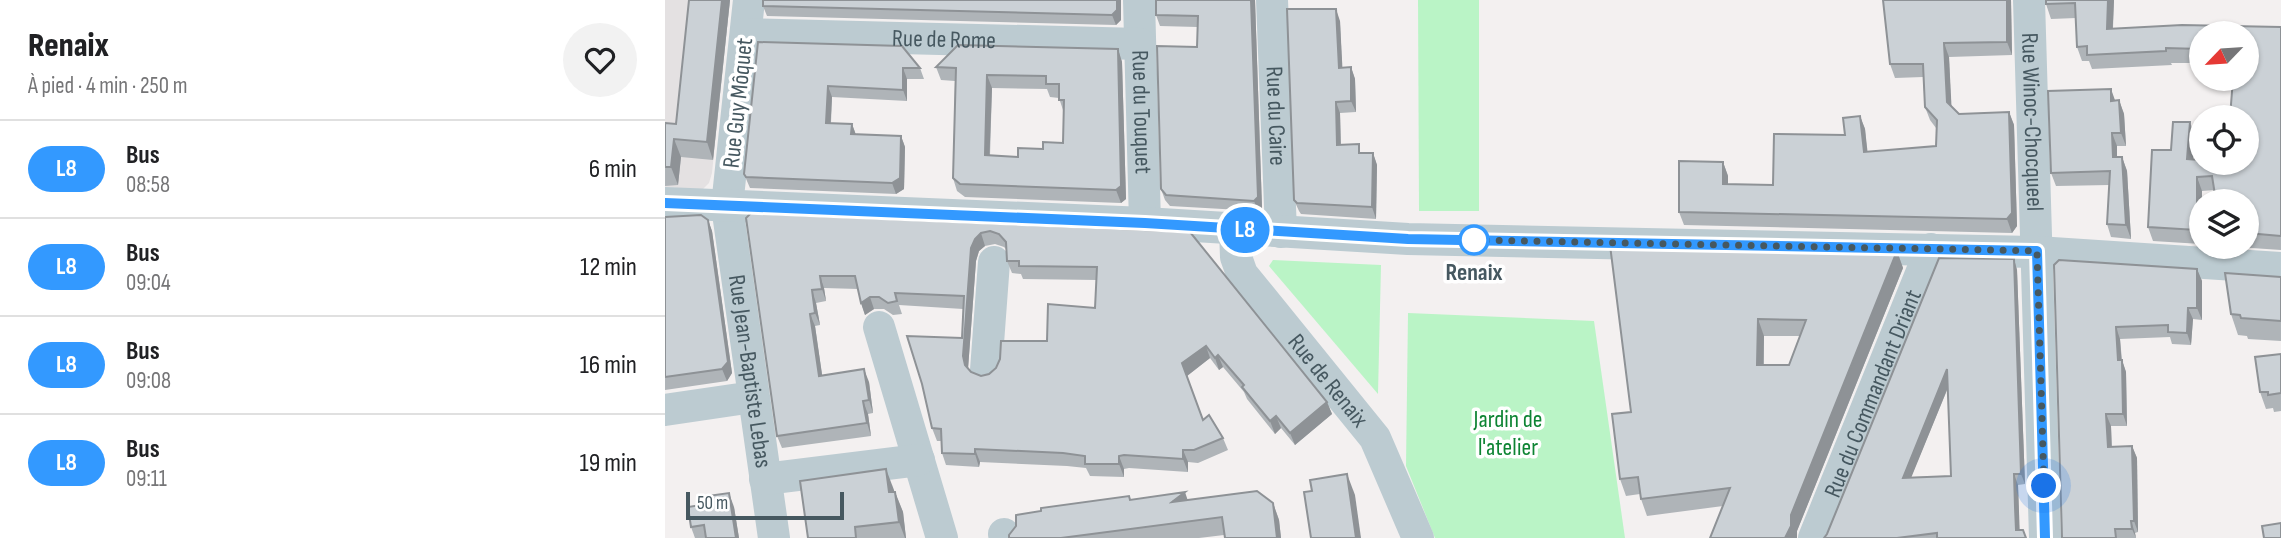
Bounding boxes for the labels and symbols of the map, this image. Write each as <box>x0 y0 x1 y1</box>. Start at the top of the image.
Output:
north arrow <box>2189 21 2259 91</box>
street label: Rue de Rome <box>892 23 996 55</box>
street label: Rue Winoc-Chocqueel <box>2015 32 2050 212</box>
street label: Rue Guy Môquet <box>717 36 759 170</box>
street label: Rue du Touquet <box>1126 50 1158 174</box>
street label: Rue du Caire <box>1260 66 1293 166</box>
line badge: L8 <box>1213 207 1277 253</box>
marker: Renaix <box>1459 225 1489 255</box>
place label: Renaix <box>1445 258 1503 287</box>
street label: Rue Jean-Baptiste Lebas <box>722 273 778 470</box>
street label: Rue du Commandant Driant <box>1818 285 1928 501</box>
street label: Rue de Renaix <box>1282 328 1375 433</box>
park label: Jardin de l'atelier <box>1473 405 1542 462</box>
your location <box>2026 468 2061 503</box>
scale bar <box>686 489 843 521</box>

